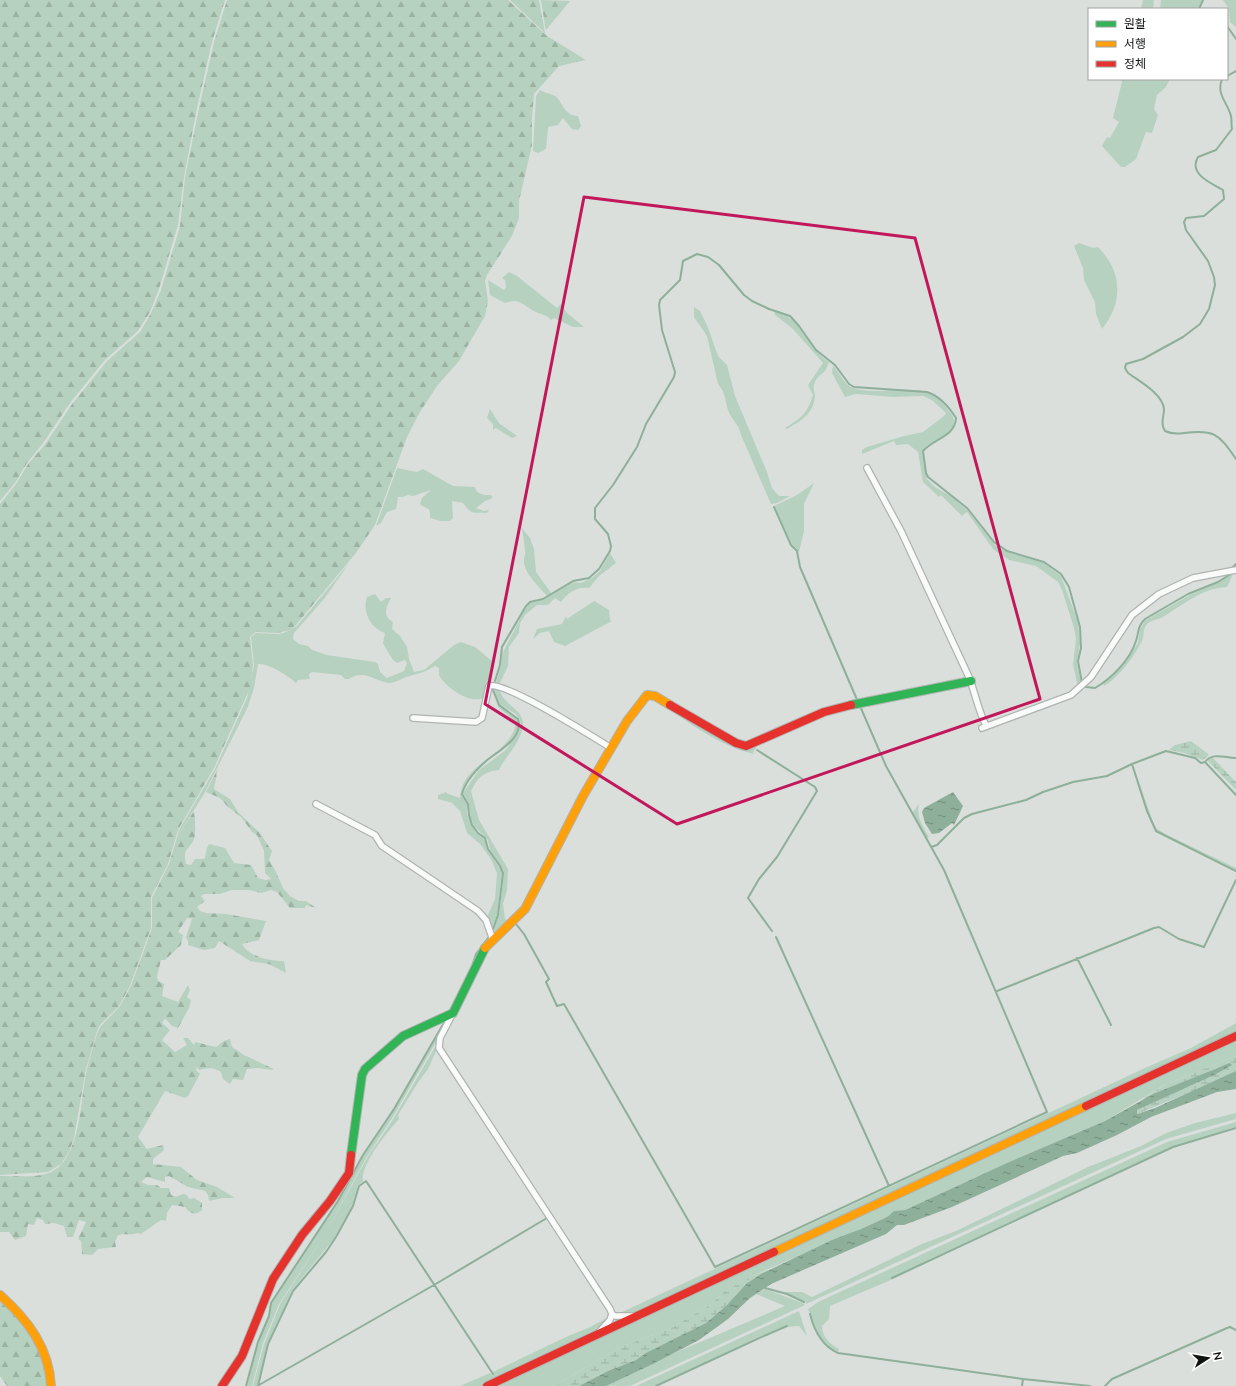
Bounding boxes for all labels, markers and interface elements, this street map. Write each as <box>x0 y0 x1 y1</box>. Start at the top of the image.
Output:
legend <box>1088 8 1228 80</box>
text: 원활 <box>1124 16 1146 31</box>
text: 서행 <box>1124 36 1146 51</box>
text: 정체 <box>1124 56 1146 71</box>
north arrow <box>1188 1338 1228 1378</box>
text: N <box>1210 1350 1225 1361</box>

